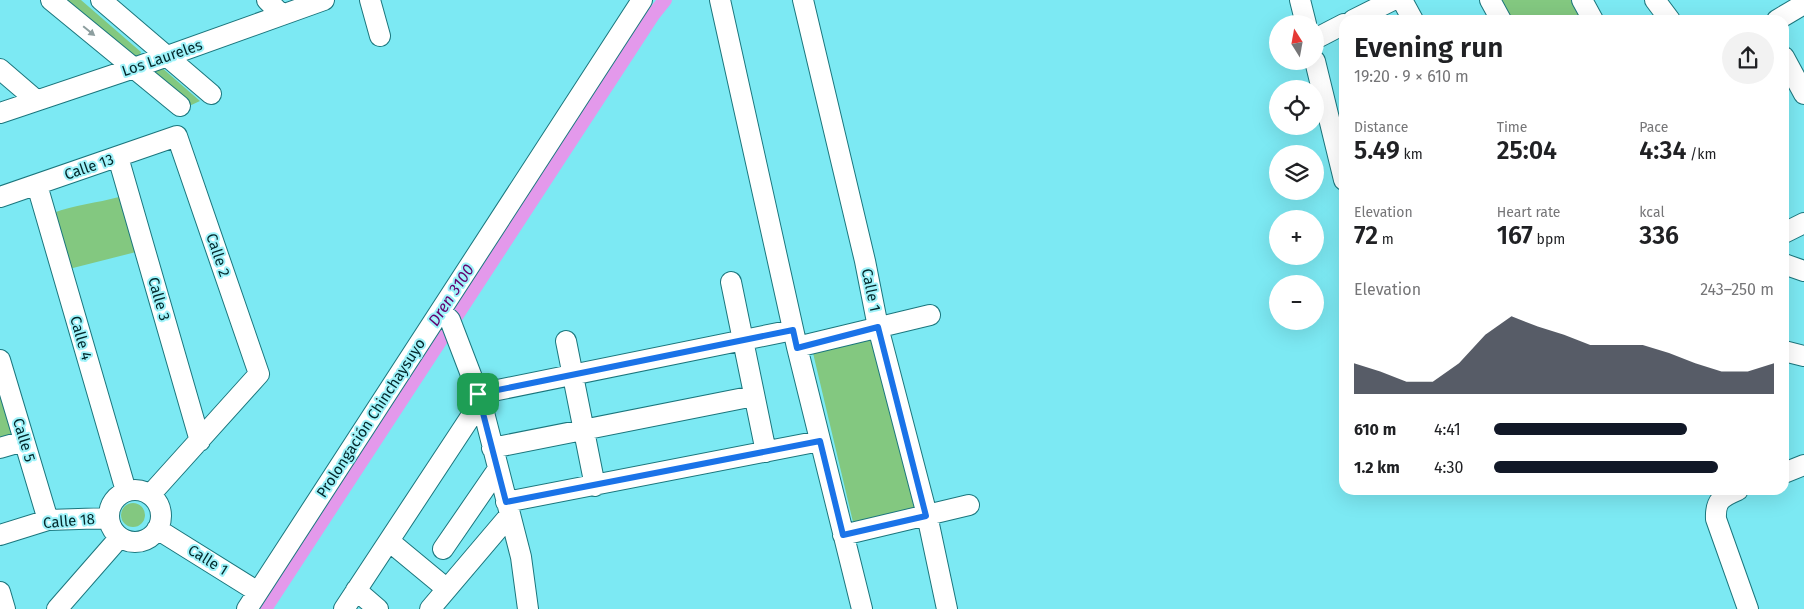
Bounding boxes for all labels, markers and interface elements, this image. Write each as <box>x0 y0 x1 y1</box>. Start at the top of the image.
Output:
north arrow <box>1269 15 1324 70</box>
map controls <box>1269 15 1324 330</box>
one-way arrow <box>83 25 95 36</box>
text: Evening run <box>1354 31 1503 64</box>
button: share <box>1722 32 1774 84</box>
street label: Los Laureles <box>119 36 205 80</box>
text: 19:20 · 9 × 610 m <box>1354 67 1469 86</box>
button: locate <box>1269 80 1324 135</box>
text: Distance <box>1354 119 1408 136</box>
text: Time <box>1497 119 1527 136</box>
text: Pace <box>1639 119 1668 136</box>
text: 5.49 <box>1354 136 1400 166</box>
text: 25:04 <box>1497 136 1557 166</box>
text: 4:34 <box>1639 136 1686 166</box>
button: layers <box>1269 145 1324 200</box>
text: km <box>1400 146 1423 163</box>
text: /km <box>1686 146 1717 163</box>
street label: Calle 13 <box>62 150 116 184</box>
text: Elevation <box>1354 204 1413 221</box>
text: Heart rate <box>1497 204 1560 221</box>
text: kcal <box>1639 204 1665 221</box>
button: + <box>1269 210 1324 265</box>
text: 72 <box>1354 221 1378 251</box>
text: 167 <box>1497 221 1533 251</box>
text: 336 <box>1639 221 1679 251</box>
street label: Calle 2 <box>202 231 234 279</box>
text: m <box>1378 231 1394 248</box>
text: bpm <box>1533 231 1565 248</box>
water label: Dren 3100 <box>424 261 478 329</box>
street label: Calle 1 <box>858 267 884 313</box>
street label: Calle 3 <box>144 275 174 323</box>
button: − <box>1269 275 1324 330</box>
text: Elevation <box>1354 280 1421 299</box>
text: 243–250 m <box>1700 280 1774 299</box>
street label: Calle 4 <box>66 314 96 362</box>
street label: Prolongación Chinchaysuyo <box>313 335 429 501</box>
pin <box>457 373 499 415</box>
icon: arrive <box>464 380 492 408</box>
street label: Calle 5 <box>9 416 39 464</box>
text: 610 m <box>1354 420 1396 439</box>
text: 4:41 <box>1434 420 1461 439</box>
text: 1.2 km <box>1354 458 1400 477</box>
text: 4:30 <box>1434 458 1463 477</box>
street label: Calle 18 <box>42 510 96 532</box>
street label: Calle 1 <box>185 541 231 579</box>

